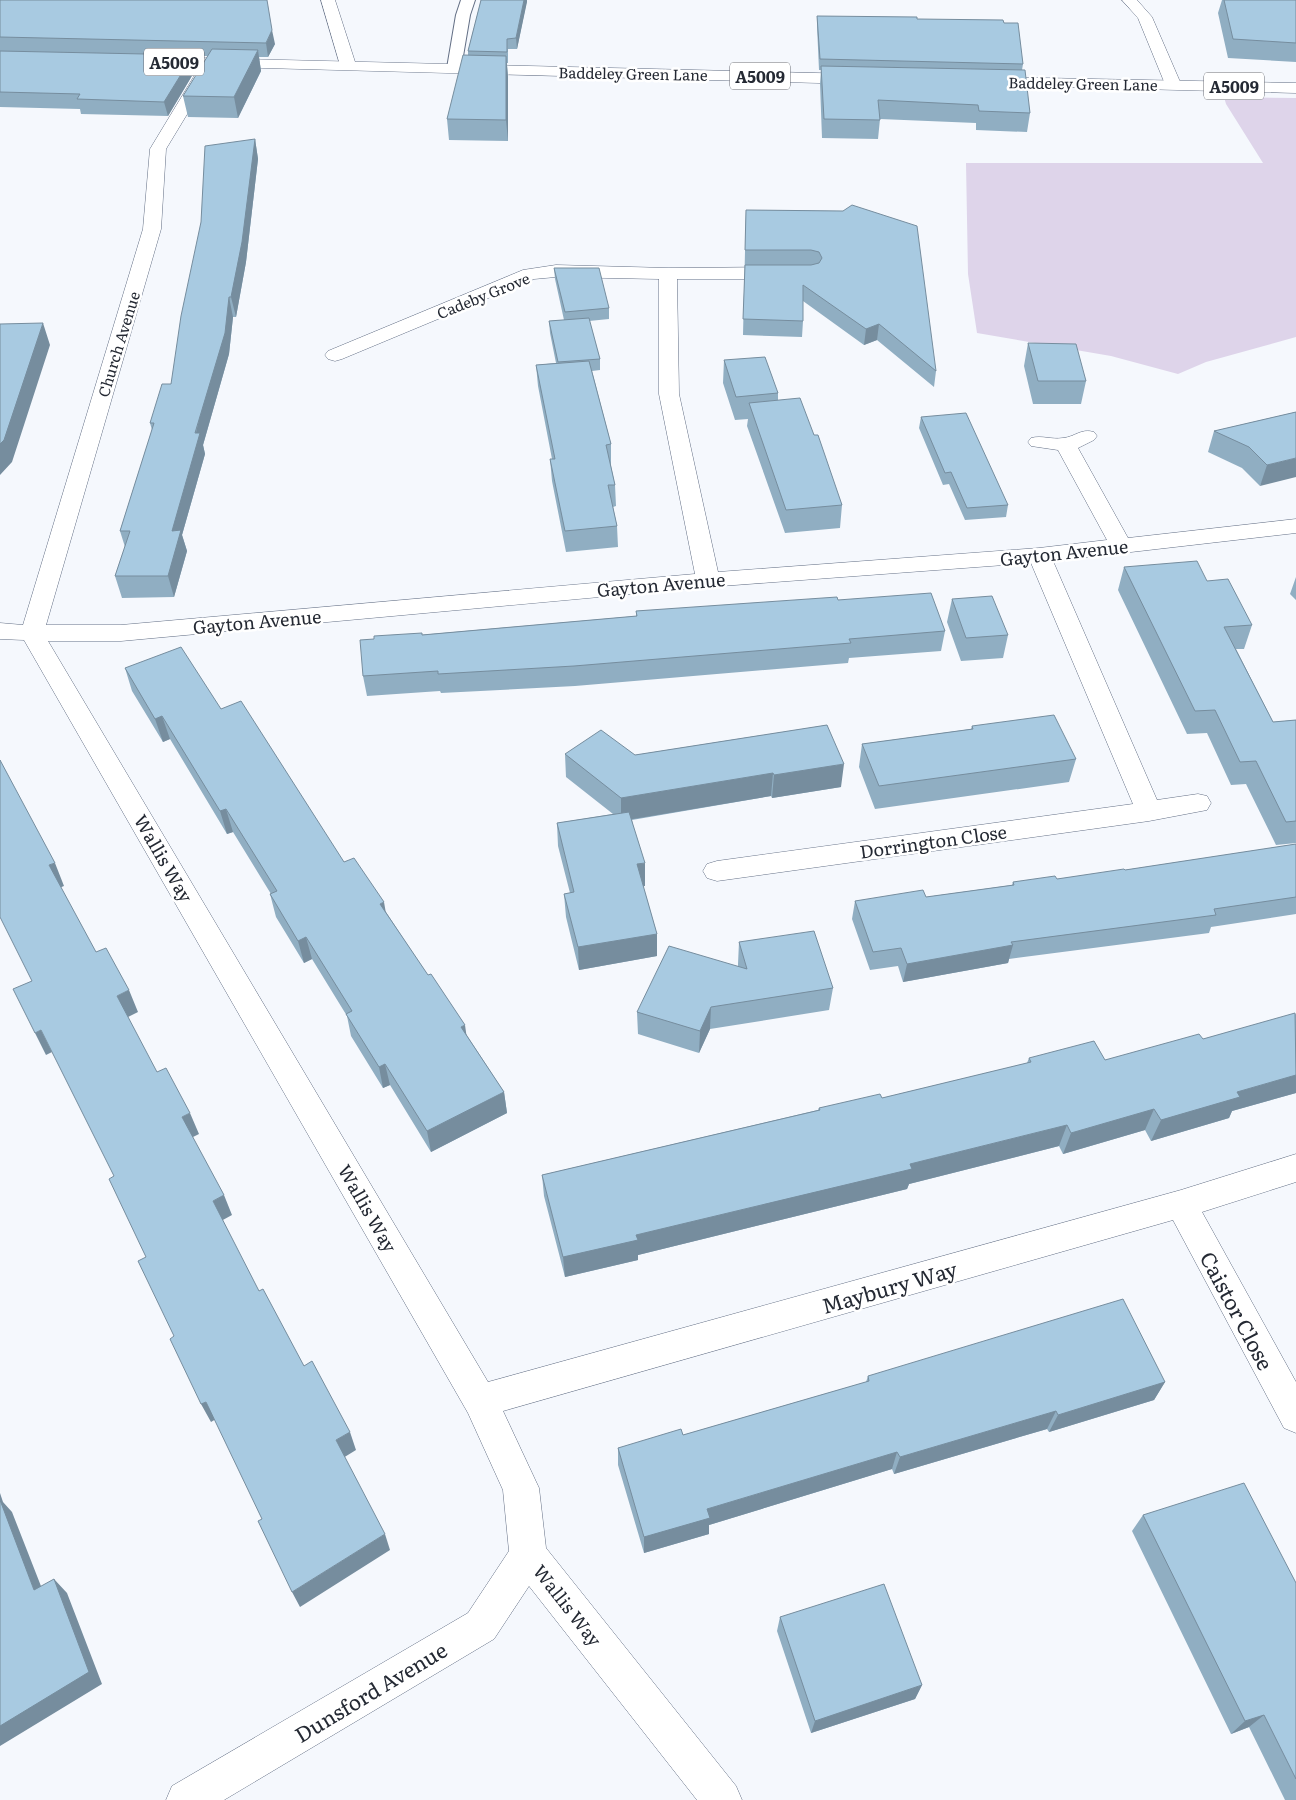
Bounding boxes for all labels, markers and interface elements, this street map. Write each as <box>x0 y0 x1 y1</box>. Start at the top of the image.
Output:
road number: A5009 <box>144 48 204 76</box>
street label: Baddeley Green Lane <box>558 60 708 86</box>
road number: A5009 <box>730 62 790 90</box>
street label: Baddeley Green Lane <box>1008 70 1158 96</box>
road number: A5009 <box>1204 72 1264 100</box>
street label: Cadeby Grove <box>433 266 533 324</box>
street label: Church Avenue <box>91 288 145 400</box>
street label: Gayton Avenue <box>999 532 1129 572</box>
street label: Gayton Avenue <box>596 565 726 603</box>
street label: Gayton Avenue <box>192 602 322 640</box>
street label: Wallis Way <box>128 809 200 907</box>
street label: Dorrington Close <box>858 817 1008 865</box>
street label: Wallis Way <box>332 1159 404 1257</box>
street label: Caistor Close <box>1194 1245 1282 1375</box>
street label: Maybury Way <box>818 1252 961 1320</box>
street label: Wallis Way <box>527 1558 609 1652</box>
street label: Dunsford Avenue <box>288 1633 452 1749</box>

